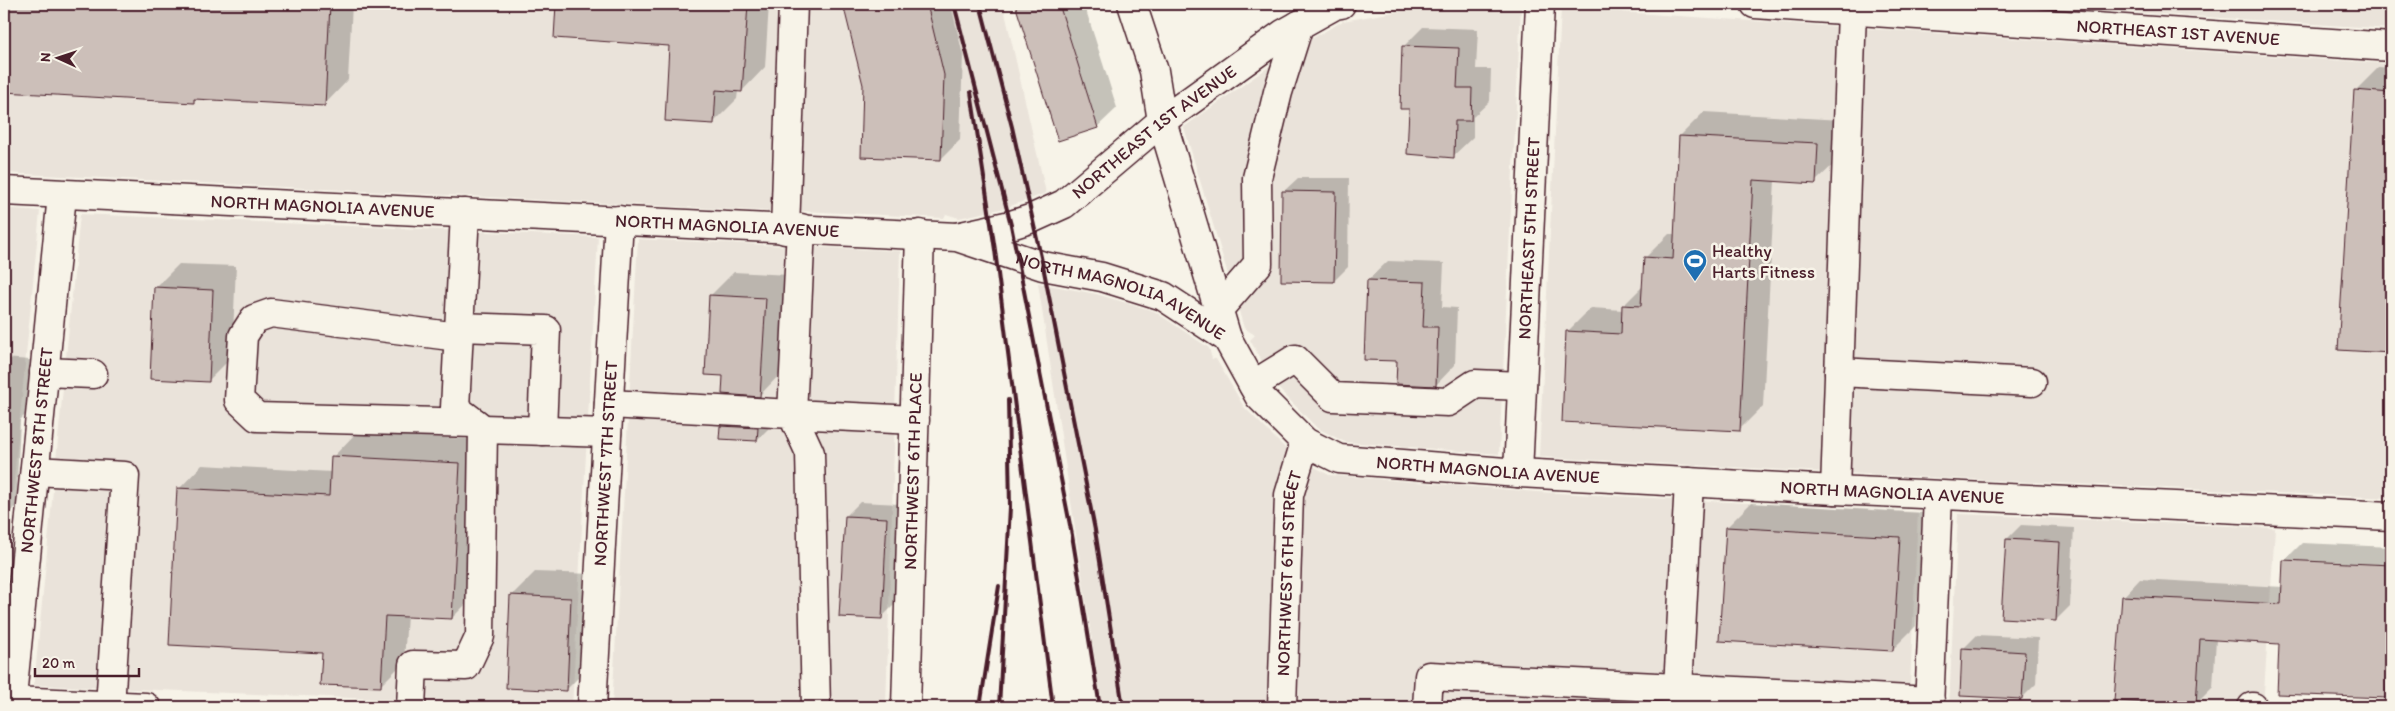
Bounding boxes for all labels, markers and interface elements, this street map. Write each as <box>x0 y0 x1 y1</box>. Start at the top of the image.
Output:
street label: NORTHEAST 1ST AVENUE <box>2076 15 2281 50</box>
north arrow <box>32 32 82 82</box>
text: N <box>37 52 54 63</box>
street label: NORTHEAST 1ST AVENUE <box>1067 60 1241 204</box>
street label: NORTHEAST 5TH STREET <box>1513 137 1545 340</box>
street label: NORTH MAGNOLIA AVENUE <box>210 190 435 223</box>
street label: NORTH MAGNOLIA AVENUE <box>615 210 840 242</box>
place label: Healthy Harts Fitness <box>1712 240 1815 283</box>
street label: NORTH MAGNOLIA AVENUE <box>1013 247 1230 345</box>
sports icon: Healthy Harts Fitness <box>1682 248 1708 282</box>
street label: NORTHWEST 8TH STREET <box>15 346 58 554</box>
street label: NORTHWEST 7TH STREET <box>589 360 622 567</box>
street label: NORTHWEST 6TH PLACE <box>899 372 927 570</box>
street label: NORTH MAGNOLIA AVENUE <box>1375 451 1600 488</box>
street label: NORTHWEST 6TH STREET <box>1272 468 1307 677</box>
street label: NORTH MAGNOLIA AVENUE <box>1780 476 2005 509</box>
scale bar <box>35 646 139 678</box>
text: 20 m <box>42 654 76 672</box>

